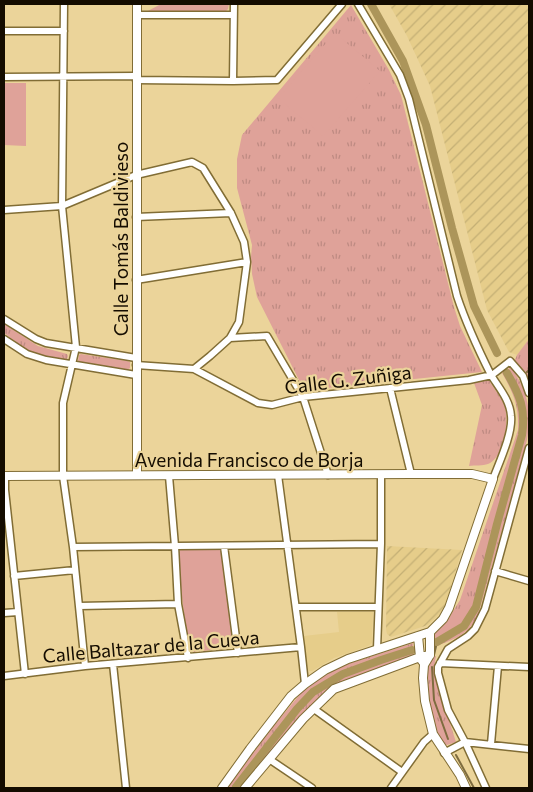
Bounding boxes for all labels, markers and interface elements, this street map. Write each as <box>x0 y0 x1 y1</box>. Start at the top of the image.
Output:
street label: Calle Tomás Baldivieso <box>109 142 132 336</box>
street label: Calle G. Zuñiga <box>283 360 413 398</box>
street label: Avenida Francisco de Borja <box>135 448 363 471</box>
street label: Calle Baltazar de la Cueva <box>42 625 260 667</box>

